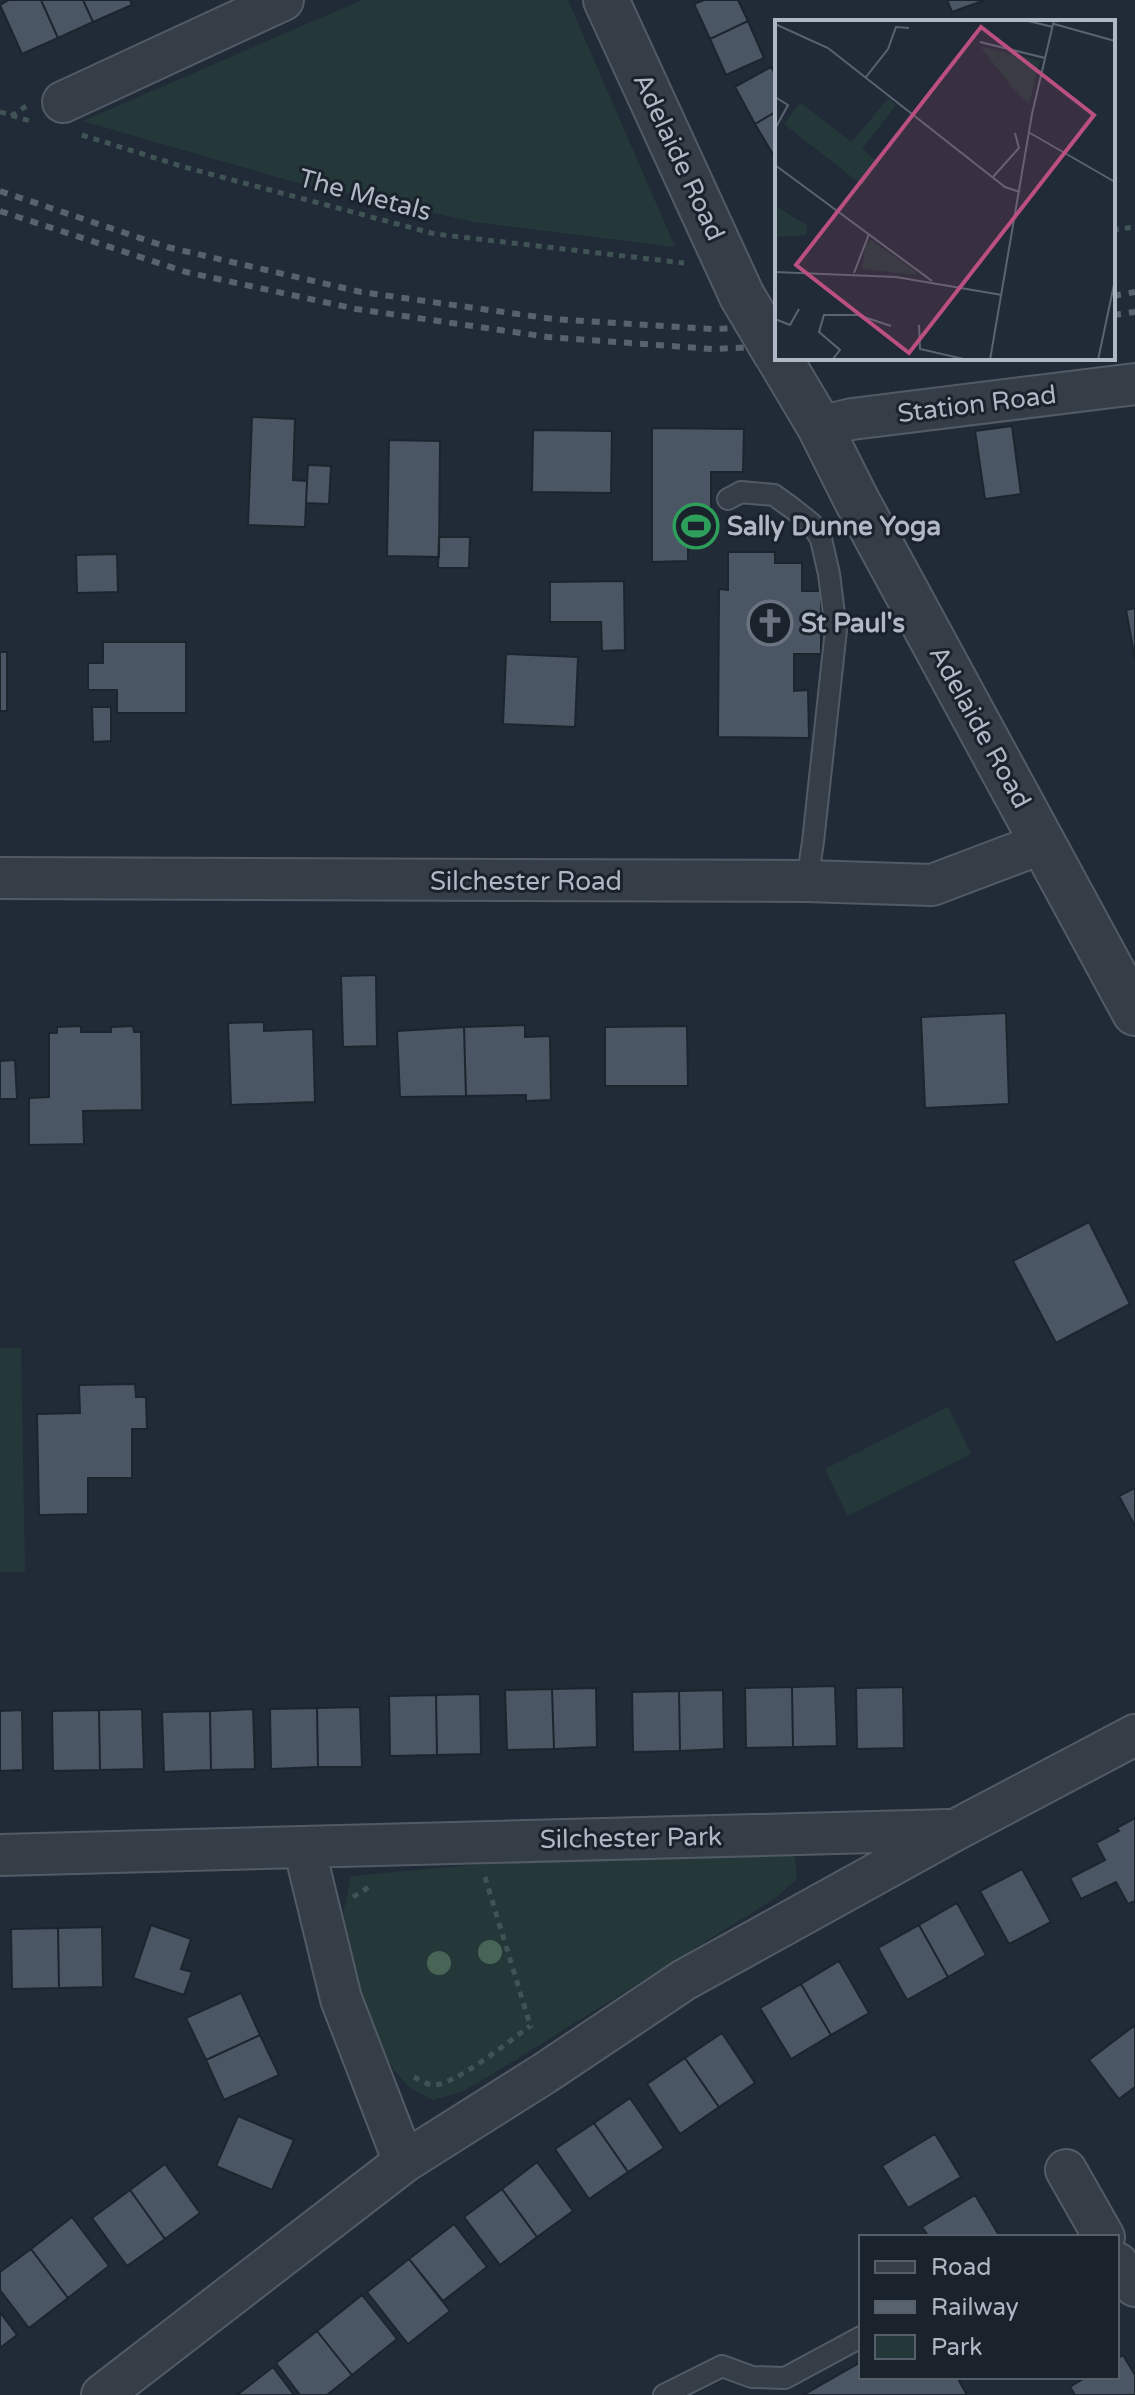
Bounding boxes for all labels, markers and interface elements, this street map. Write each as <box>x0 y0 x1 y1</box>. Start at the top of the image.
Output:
inset map <box>775 20 1115 360</box>
street label: Adelaide Road <box>627 68 731 246</box>
street label: The Metals <box>295 162 435 228</box>
street label: Station Road <box>896 379 1058 429</box>
sports icon: Sally Dunne Yoga <box>672 502 720 550</box>
place label: Sally Dunne Yoga <box>727 511 941 542</box>
church icon: St Paul's <box>746 599 794 647</box>
place label: St Paul's <box>801 608 905 639</box>
street label: Adelaide Road <box>923 640 1037 814</box>
street label: Silchester Road <box>430 866 622 897</box>
street label: Silchester Park <box>540 1821 722 1855</box>
legend <box>859 2235 1119 2379</box>
text: Road <box>931 2253 991 2282</box>
text: Railway <box>931 2293 1019 2322</box>
text: Park <box>931 2333 982 2362</box>

